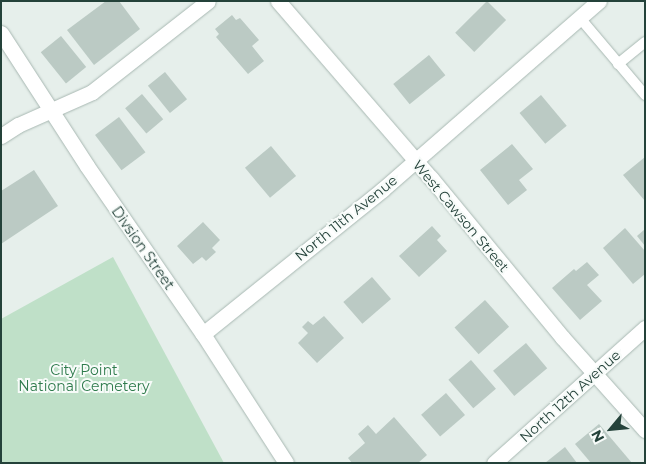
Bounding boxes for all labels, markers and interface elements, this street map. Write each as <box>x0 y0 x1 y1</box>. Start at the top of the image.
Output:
street label: West Cawson Street <box>409 157 513 275</box>
street label: North 11th Avenue <box>292 172 400 264</box>
street label: Divsion Street <box>108 203 178 293</box>
street label: North 12th Avenue <box>516 346 624 446</box>
park label: City Point National Cemetery <box>18 362 150 394</box>
north arrow <box>586 404 636 454</box>

